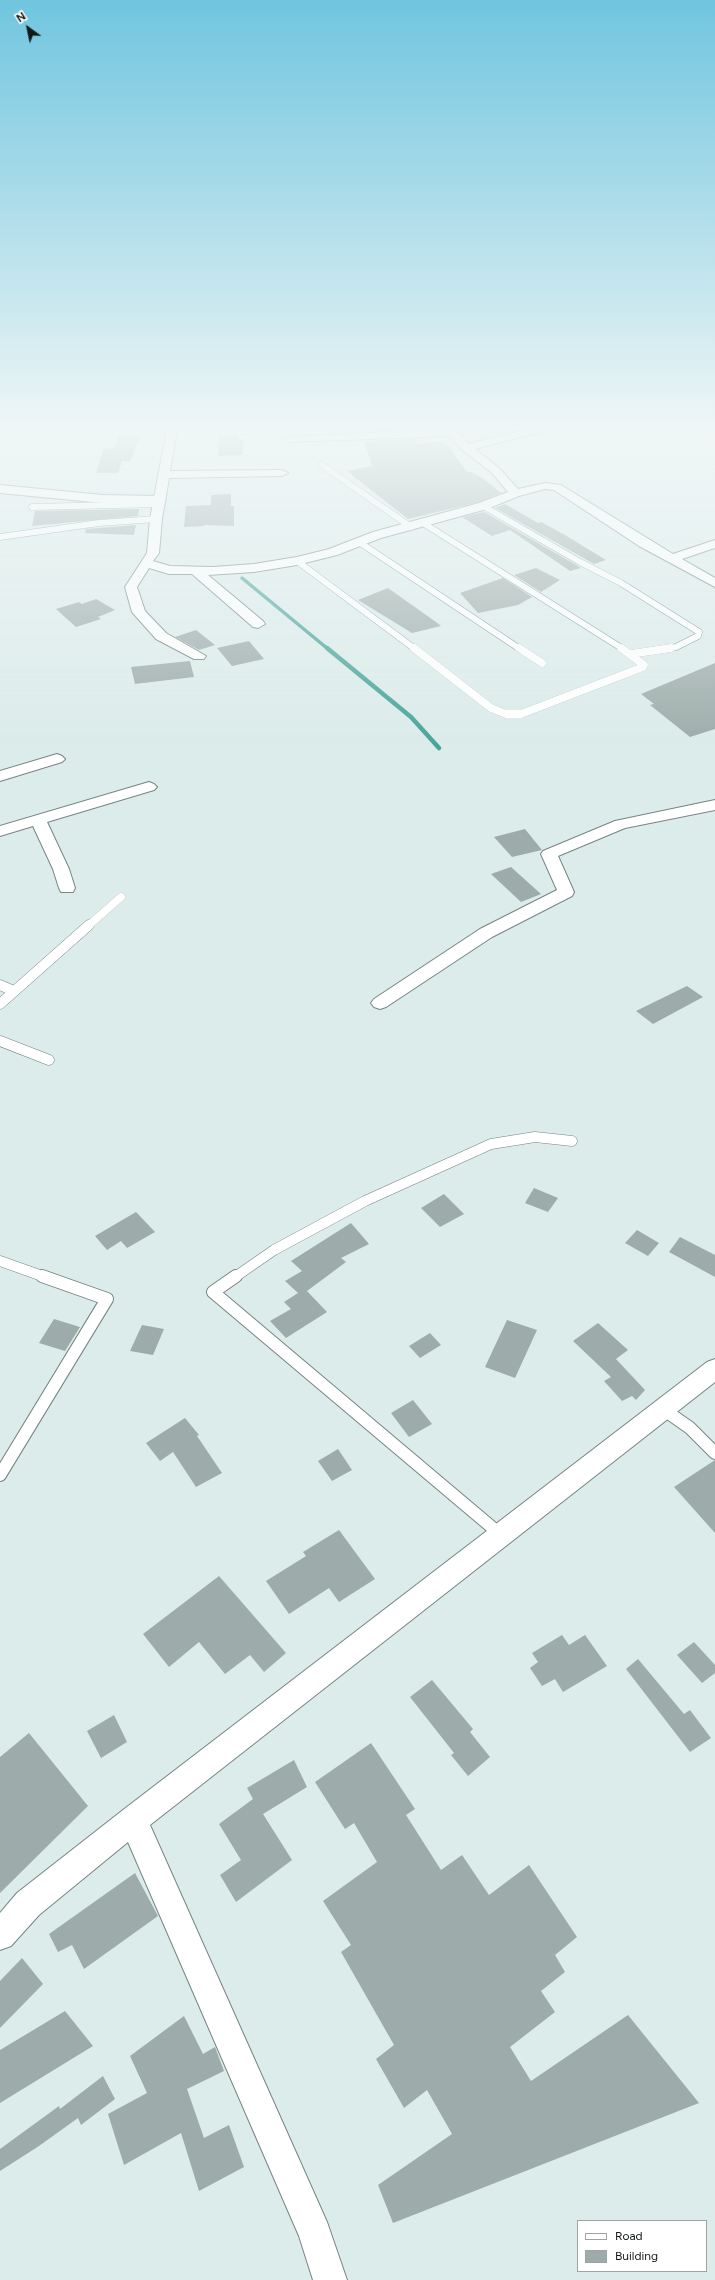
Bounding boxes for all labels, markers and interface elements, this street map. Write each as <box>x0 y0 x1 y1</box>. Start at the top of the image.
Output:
north arrow <box>8 8 48 48</box>
text: N <box>14 10 28 25</box>
legend <box>577 2220 707 2272</box>
text: Road <box>615 2229 643 2243</box>
text: Building <box>615 2249 658 2263</box>

